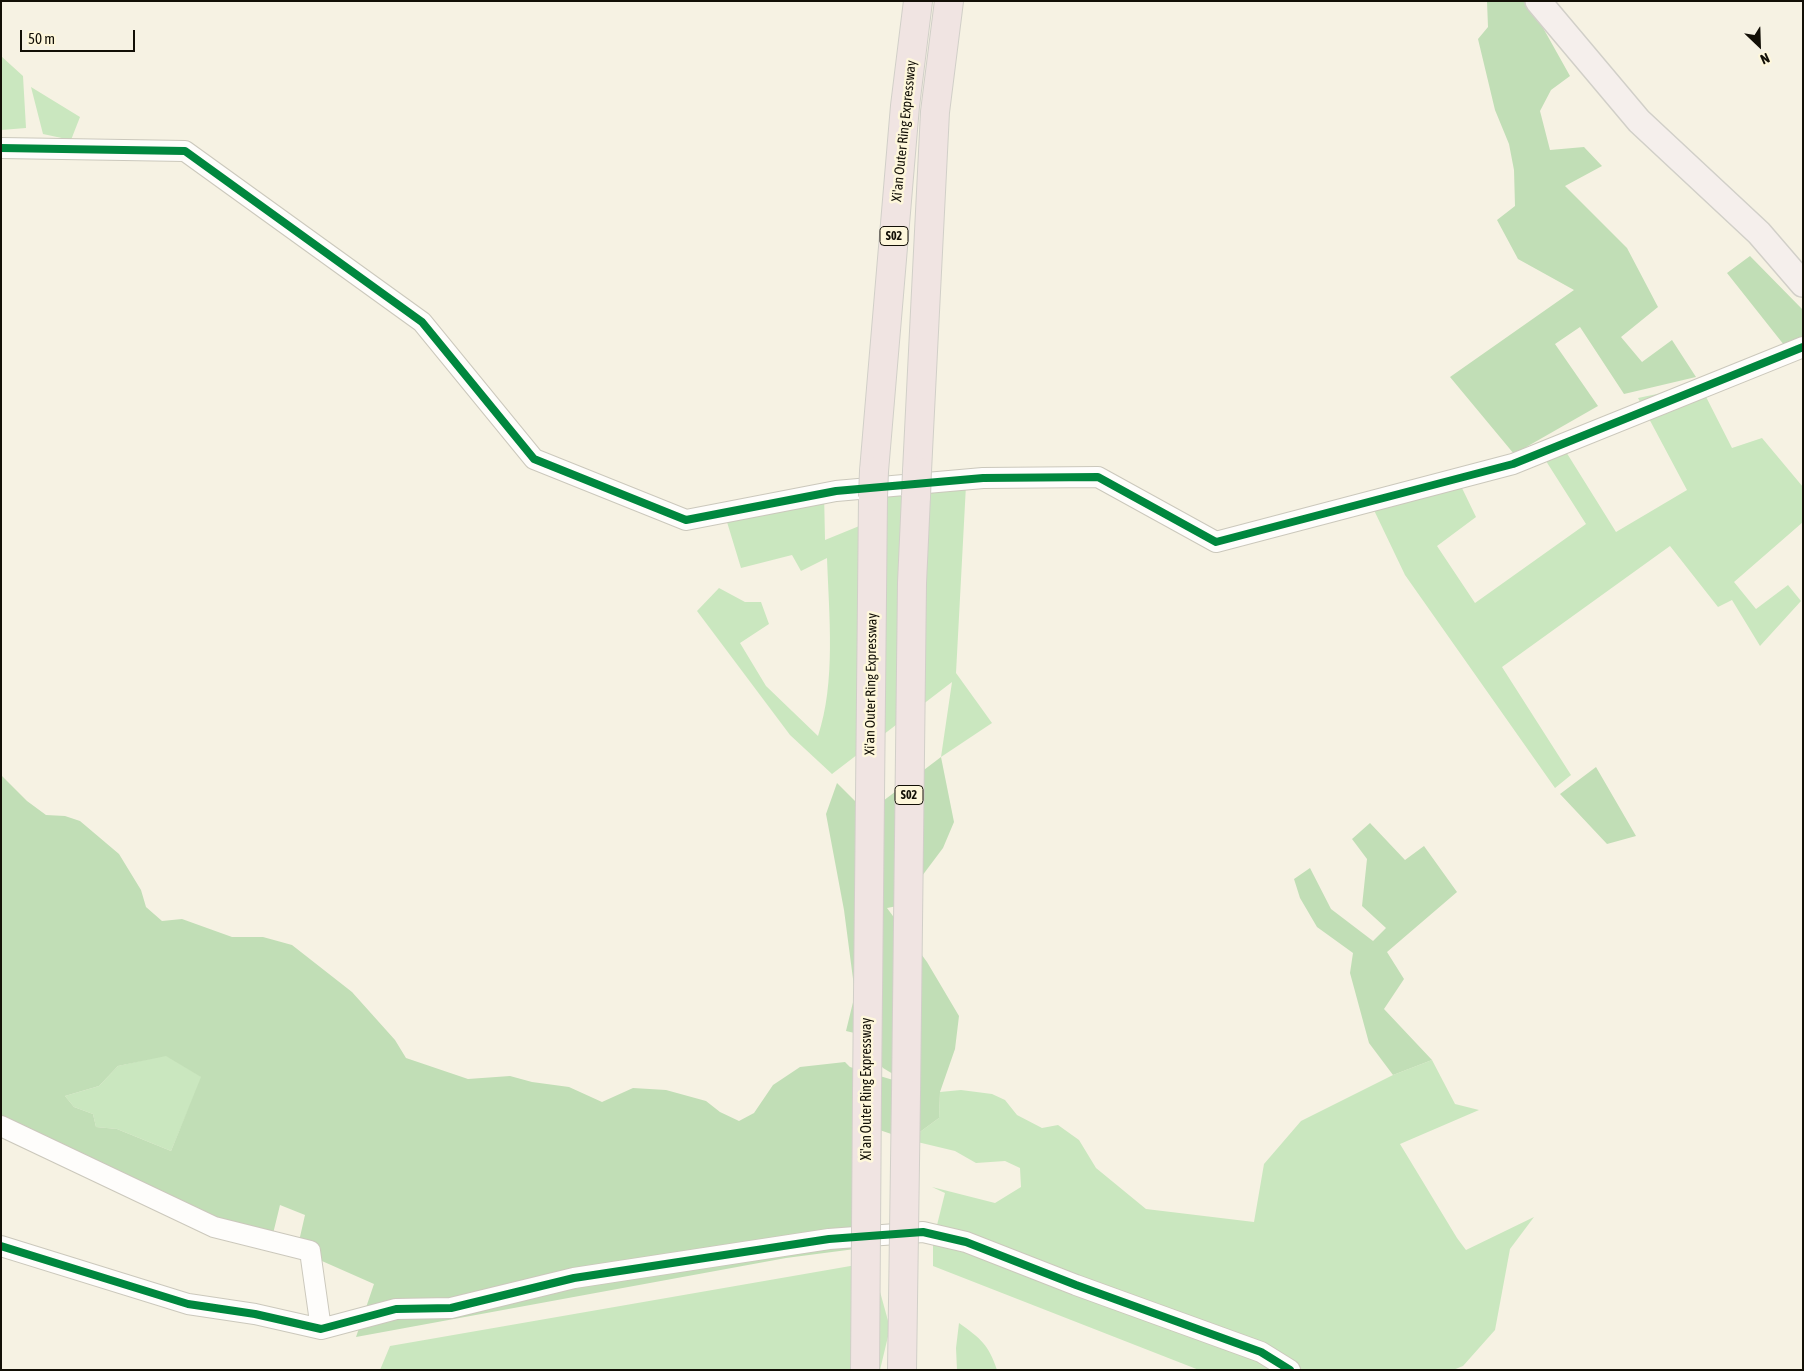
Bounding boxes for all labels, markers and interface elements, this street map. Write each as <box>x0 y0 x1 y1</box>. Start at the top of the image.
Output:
scale bar <box>22 20 138 52</box>
north arrow <box>1734 20 1784 70</box>
text: 50 m <box>28 30 55 47</box>
text: N <box>1758 50 1772 68</box>
street label: Xi'an Outer Ring Expressway <box>888 59 920 203</box>
road number: S02 <box>880 227 908 246</box>
street label: Xi'an Outer Ring Expressway <box>861 613 881 755</box>
road number: S02 <box>895 786 923 804</box>
street label: Xi'an Outer Ring Expressway <box>859 1018 875 1160</box>

